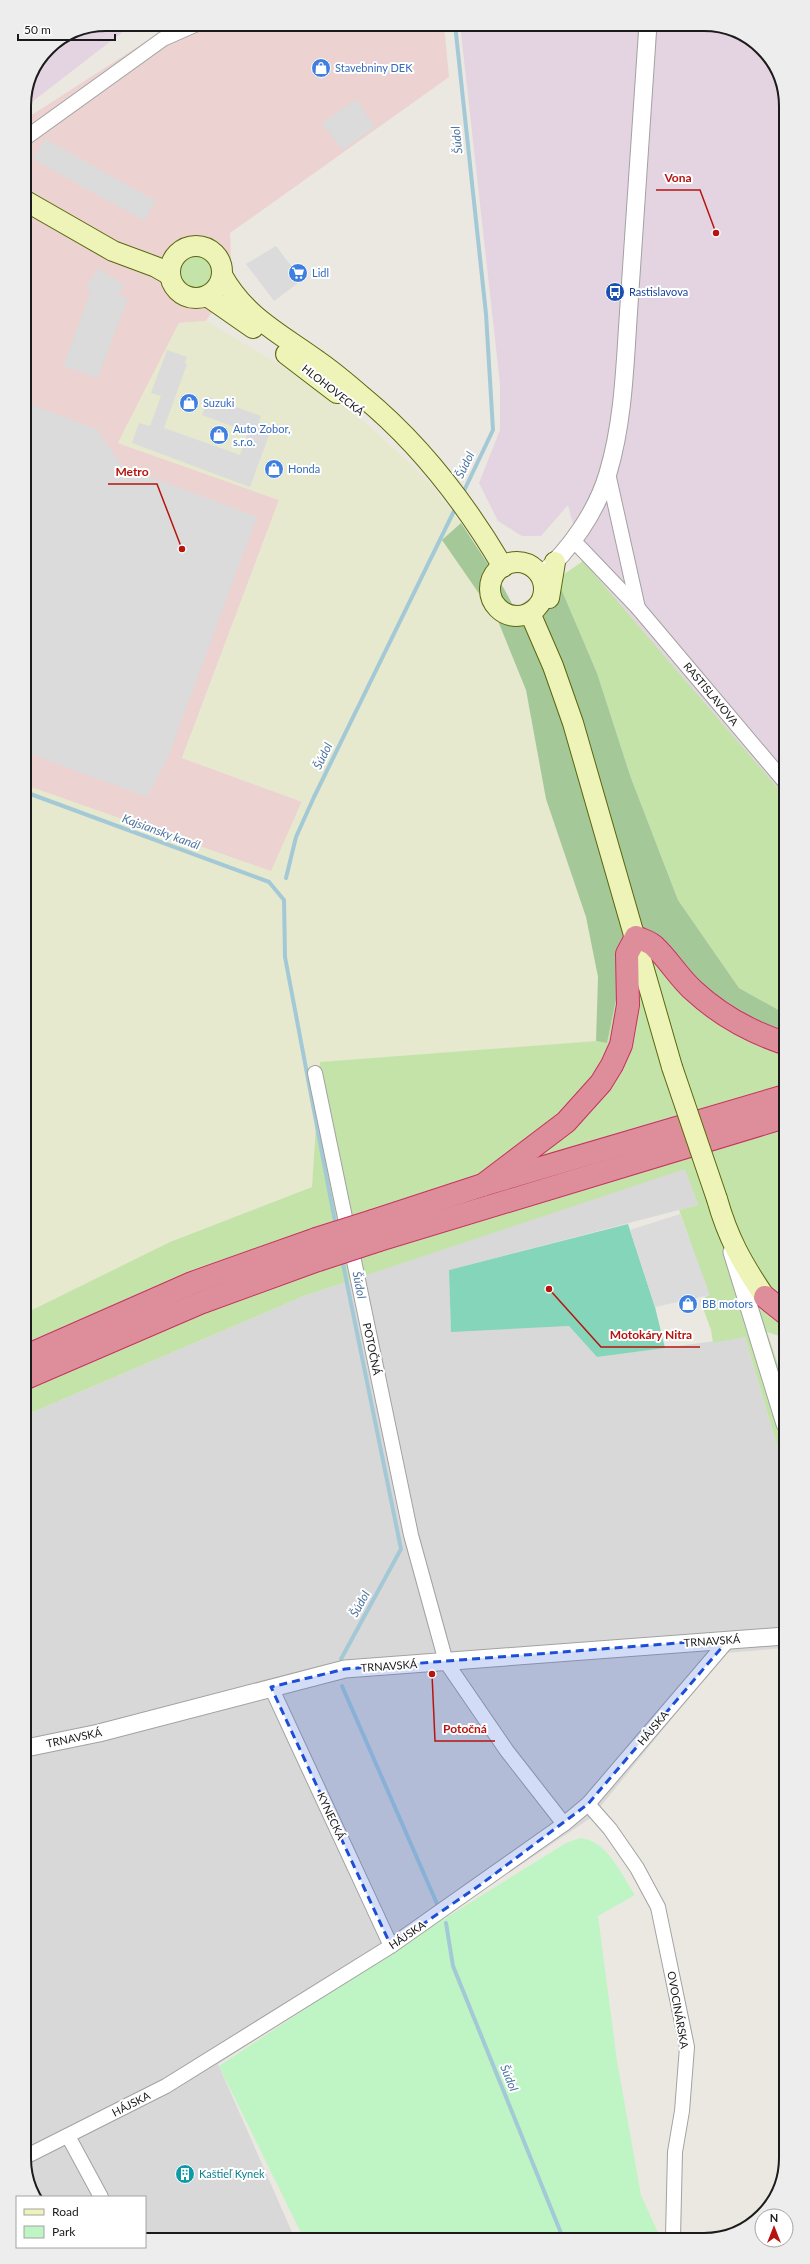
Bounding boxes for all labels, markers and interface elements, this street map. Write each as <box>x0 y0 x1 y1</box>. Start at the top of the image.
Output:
scale bar <box>18 16 115 42</box>
text: 50 m <box>24 22 51 37</box>
shop icon: Stavebniny DEK <box>310 57 332 79</box>
place label: Stavebniny DEK <box>335 61 413 74</box>
water label: Šúdol <box>448 125 465 155</box>
callout: Vona <box>656 166 700 190</box>
text: Vona <box>663 170 692 185</box>
supermarket icon: Lidl <box>287 262 309 284</box>
place label: Lidl <box>312 266 329 279</box>
bus stop icon: Rastislavova <box>604 281 626 303</box>
place label: Rastislavova <box>629 285 688 298</box>
street label: HLOHOVECKÁ <box>300 361 367 418</box>
shop icon: Suzuki <box>178 392 200 414</box>
place label: Suzuki <box>203 396 235 409</box>
place label: Auto Zobor, s.r.o. <box>233 422 290 448</box>
shop icon: Auto Zobor, s.r.o. <box>208 424 230 446</box>
water label: Šúdol <box>452 449 477 480</box>
shop icon: Honda <box>263 458 285 480</box>
callout: Metro <box>108 460 157 484</box>
place label: Honda <box>288 462 320 475</box>
text: Metro <box>115 464 149 479</box>
street label: RASTISLAVOVA <box>681 659 742 728</box>
water label: Šúdol <box>310 740 335 771</box>
water label: Kajsiansky kanál <box>120 811 202 853</box>
water label: Šúdol <box>349 1270 370 1300</box>
shop icon: BB motors <box>677 1293 699 1315</box>
place label: BB motors <box>702 1297 753 1310</box>
street label: POTOČNÁ <box>361 1322 384 1377</box>
callout: Motokáry Nitra <box>601 1323 700 1347</box>
text: Motokáry Nitra <box>610 1327 692 1342</box>
water label: Šúdol <box>346 1588 373 1619</box>
street label: TRNAVSKÁ <box>683 1632 741 1649</box>
street label: TRNAVSKÁ <box>360 1657 418 1674</box>
street label: HÁJSKA <box>634 1707 671 1748</box>
callout: Potočná <box>435 1717 495 1741</box>
text: Potočná <box>443 1721 487 1736</box>
street label: TRNAVSKÁ <box>45 1725 103 1750</box>
street label: KYNECKÁ <box>315 1790 348 1842</box>
street label: HÁJSKA <box>386 1917 428 1951</box>
street label: OVOCINÁRSKA <box>665 1970 692 2050</box>
water label: Šúdol <box>497 2062 522 2094</box>
street label: HÁJSKA <box>109 2088 153 2119</box>
building icon: Kaštieľ Kynek <box>174 2163 196 2185</box>
place label: Kaštieľ Kynek <box>199 2167 265 2180</box>
legend <box>16 2196 146 2248</box>
text: Road <box>52 2204 79 2219</box>
north arrow <box>754 2208 794 2248</box>
text: N <box>770 2211 778 2224</box>
text: Park <box>52 2224 76 2239</box>

